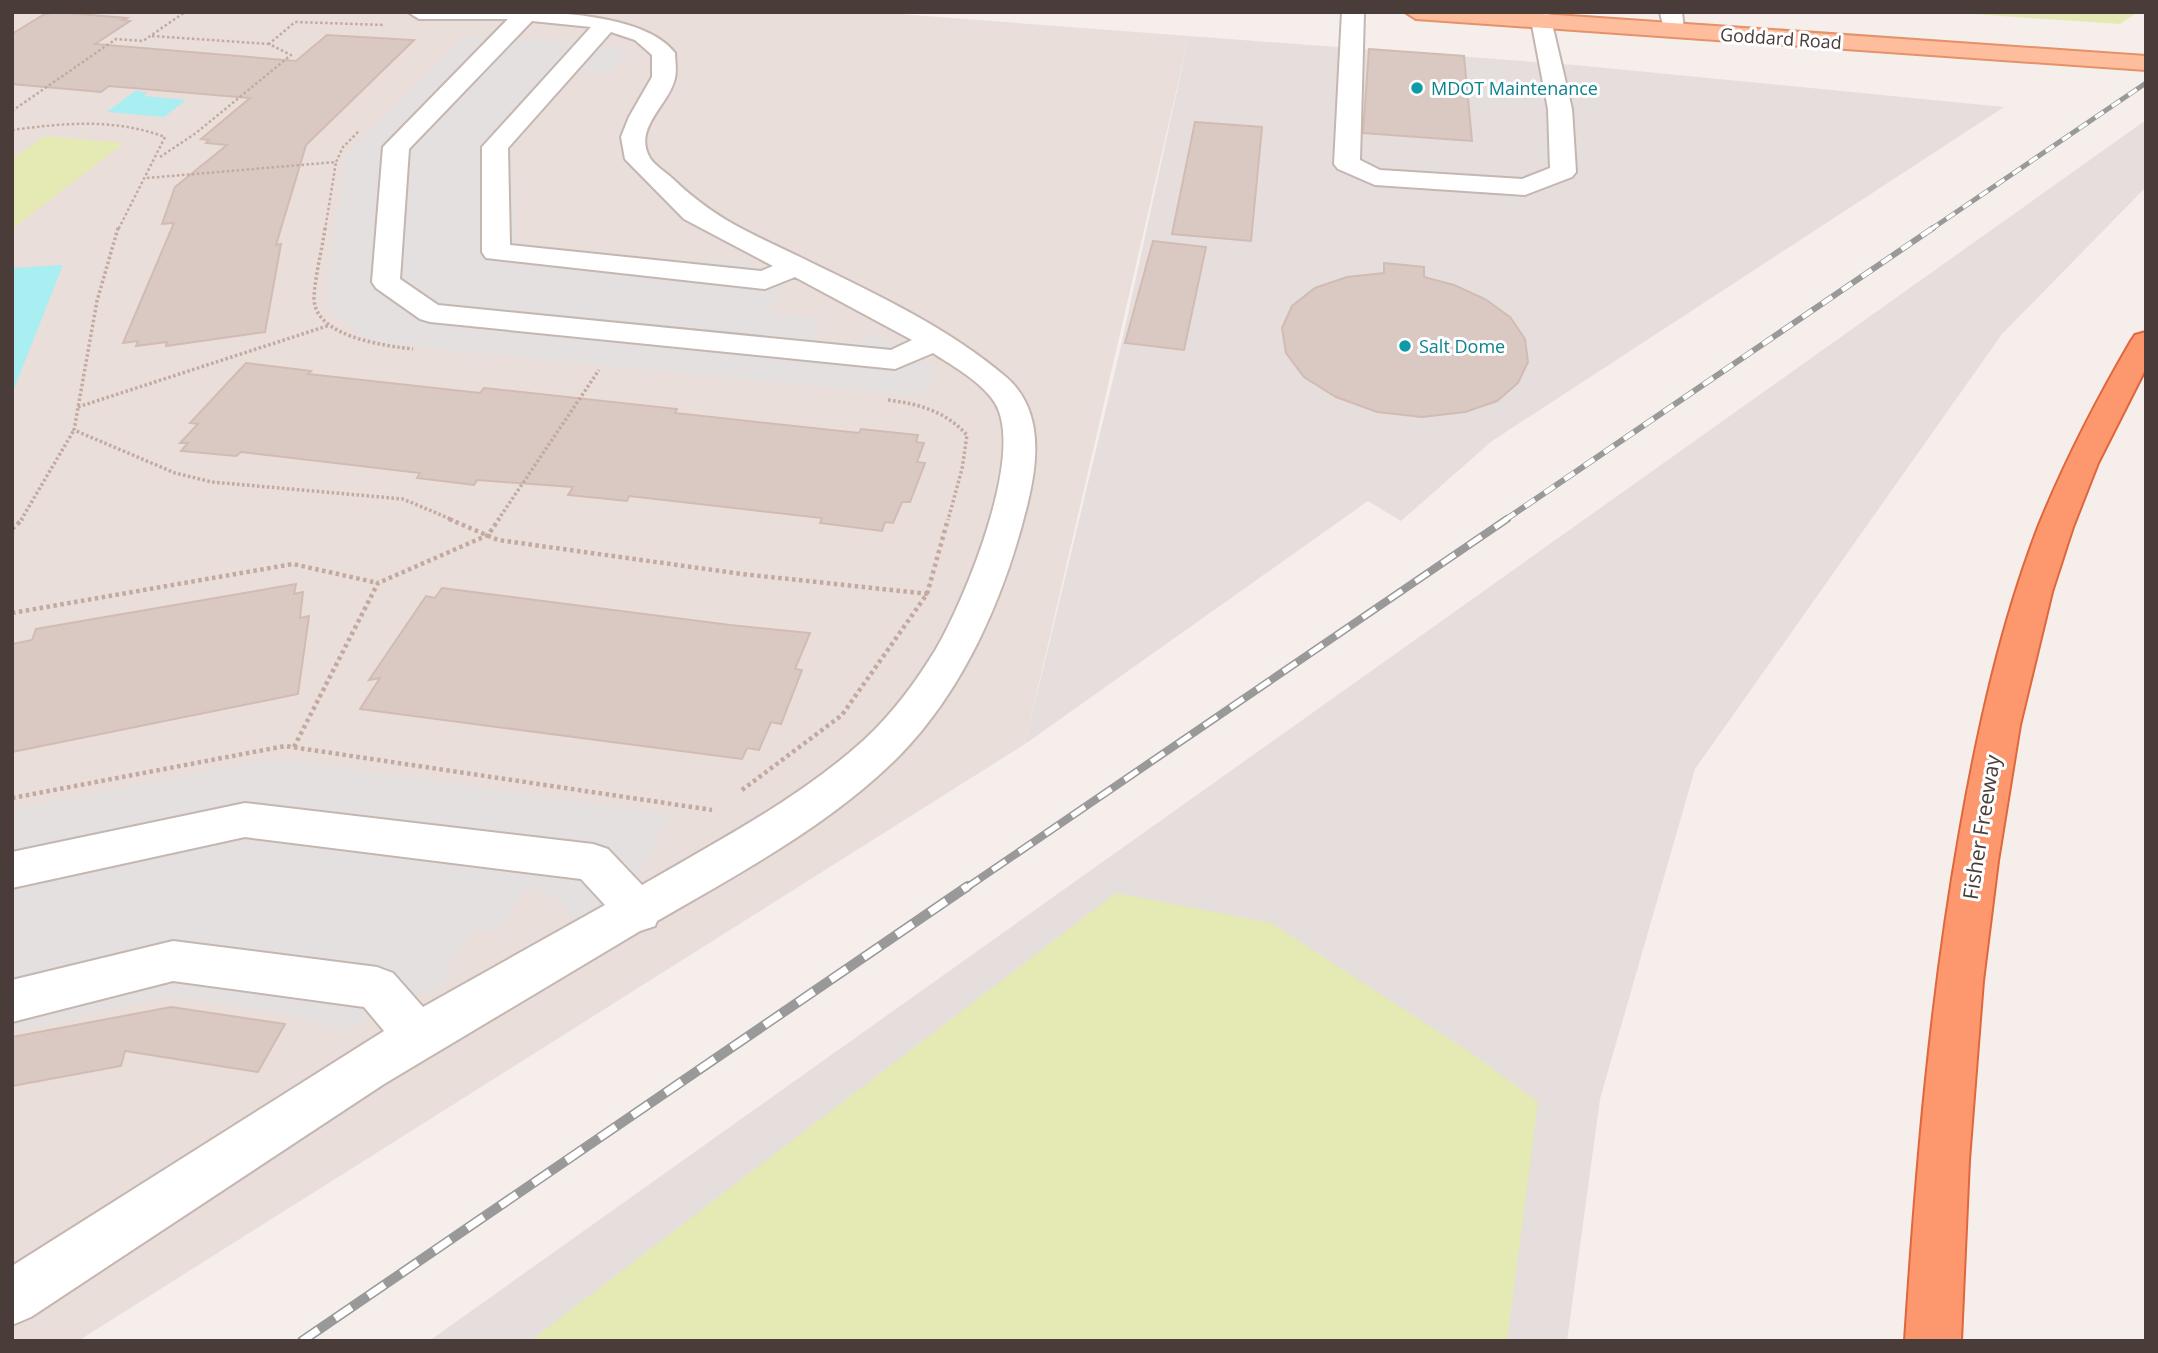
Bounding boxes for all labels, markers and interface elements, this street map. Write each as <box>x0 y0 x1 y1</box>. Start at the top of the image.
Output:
street label: Goddard Road <box>1719 22 1843 54</box>
place label: MDOT Maintenance <box>1431 76 1598 100</box>
marker: MDOT Maintenance <box>1409 80 1425 96</box>
place label: Salt Dome <box>1419 334 1505 358</box>
marker: Salt Dome <box>1397 338 1413 354</box>
street label: Fisher Freeway <box>1956 752 2006 901</box>

